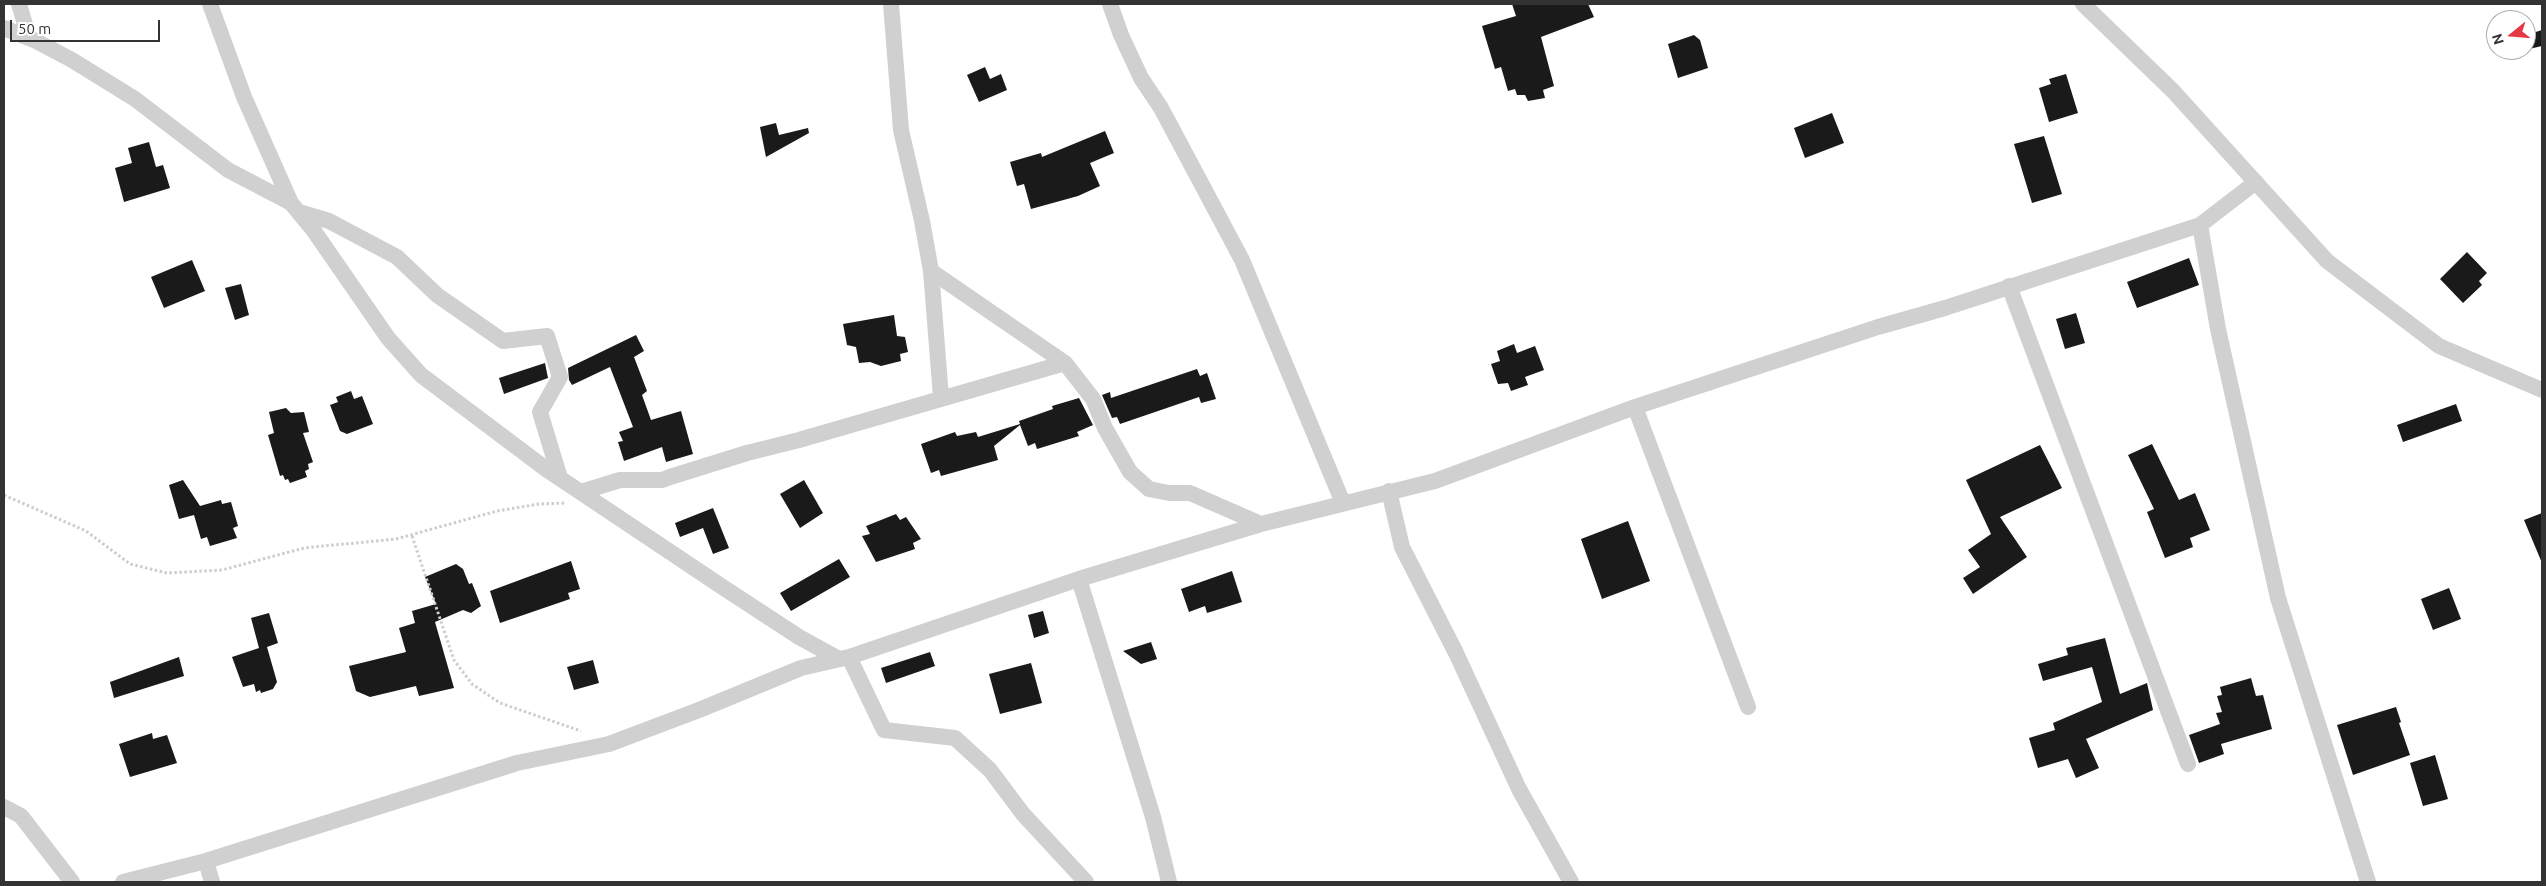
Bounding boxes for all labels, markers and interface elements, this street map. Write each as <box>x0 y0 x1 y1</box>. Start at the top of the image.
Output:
scale bar <box>12 10 162 42</box>
north arrow <box>2486 10 2536 60</box>
text: 50 m <box>18 20 51 37</box>
text: N <box>2488 32 2507 46</box>

